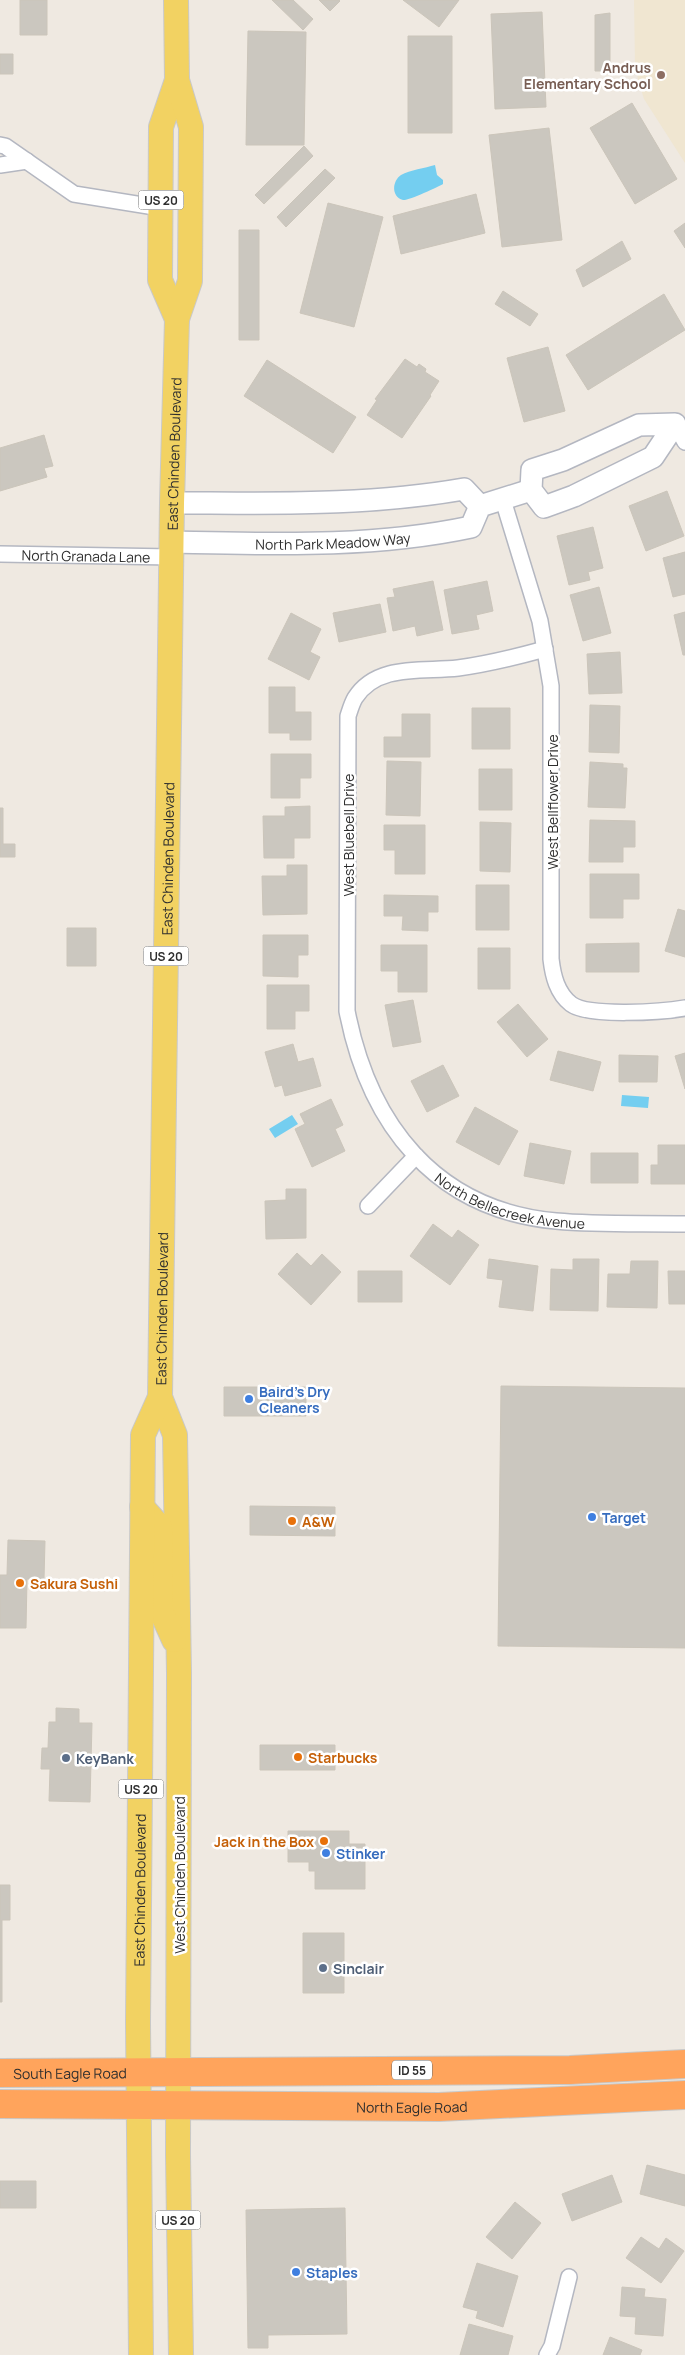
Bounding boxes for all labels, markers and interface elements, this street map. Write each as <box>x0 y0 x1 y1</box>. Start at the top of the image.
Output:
place label: Andrus Elementary School <box>524 58 651 93</box>
marker: Andrus Elementary School <box>655 69 667 81</box>
road number: US 20 <box>138 190 184 210</box>
street label: East Chinden Boulevard <box>162 377 185 530</box>
street label: North Park Meadow Way <box>255 527 412 553</box>
street label: North Granada Lane <box>22 545 150 566</box>
street label: West Bellflower Drive <box>543 734 562 870</box>
street label: West Bluebell Drive <box>339 773 358 897</box>
street label: East Chinden Boulevard <box>157 782 178 935</box>
road number: US 20 <box>144 946 188 966</box>
street label: North Bellecreek Avenue <box>431 1168 585 1232</box>
street label: East Chinden Boulevard <box>151 1232 172 1385</box>
place label: Baird's Dry Cleaners <box>259 1382 330 1417</box>
marker: Baird's Dry Cleaners <box>243 1393 255 1405</box>
place label: Target <box>602 1508 646 1527</box>
marker: Target <box>586 1511 598 1523</box>
place label: A&W <box>302 1512 335 1531</box>
marker: A&W <box>286 1515 298 1527</box>
place label: Sakura Sushi <box>30 1574 118 1593</box>
marker: Sakura Sushi <box>14 1577 26 1589</box>
place label: Starbucks <box>308 1748 378 1767</box>
place label: KeyBank <box>76 1749 134 1768</box>
marker: Starbucks <box>292 1751 304 1763</box>
marker: KeyBank <box>60 1752 72 1764</box>
road number: US 20 <box>118 1780 164 1798</box>
street label: West Chinden Boulevard <box>170 1796 189 1954</box>
street label: East Chinden Boulevard <box>129 1813 149 1967</box>
place label: Jack in the Box <box>214 1832 314 1851</box>
marker: Jack in the Box <box>318 1835 330 1847</box>
place label: Stinker <box>336 1844 386 1863</box>
marker: Stinker <box>320 1847 332 1859</box>
place label: Sinclair <box>333 1959 385 1978</box>
marker: Sinclair <box>317 1962 329 1974</box>
road number: ID 55 <box>392 2060 432 2080</box>
street label: South Eagle Road <box>13 2063 127 2082</box>
street label: North Eagle Road <box>356 2096 468 2117</box>
road number: US 20 <box>156 2210 200 2230</box>
place label: Staples <box>306 2263 358 2282</box>
marker: Staples <box>290 2266 302 2278</box>

